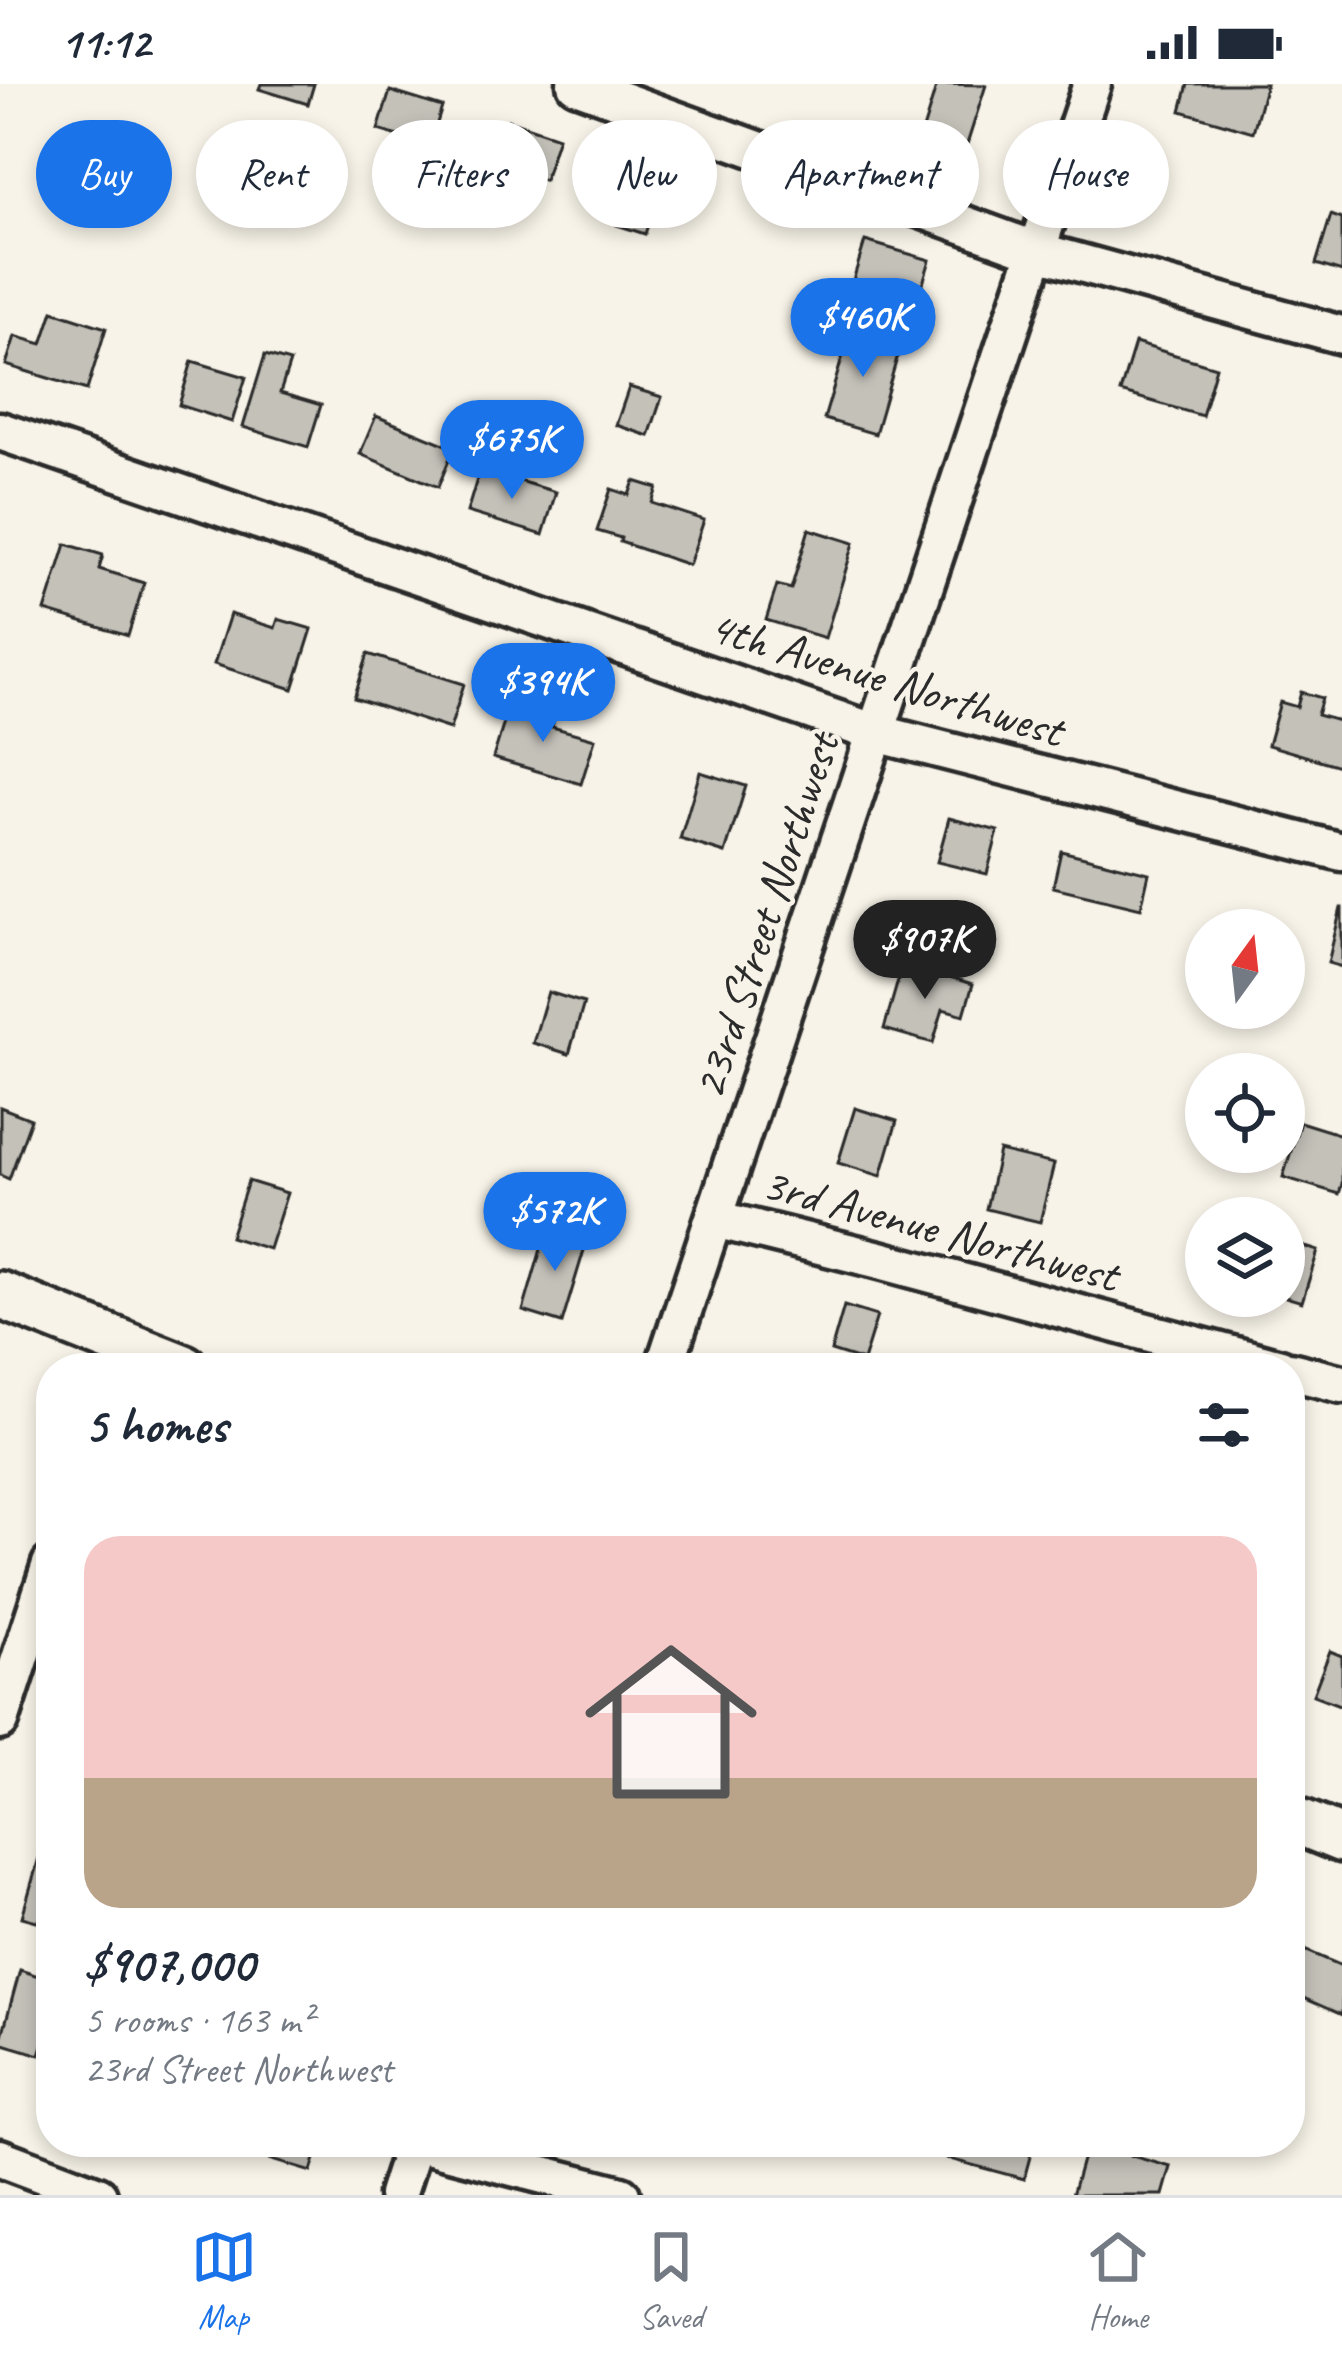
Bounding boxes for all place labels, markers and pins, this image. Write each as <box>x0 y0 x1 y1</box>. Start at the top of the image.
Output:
pin: $460K <box>779 278 947 380</box>
pin: $675K <box>428 400 596 502</box>
pin: $394K <box>459 643 627 745</box>
pin: $907K <box>841 900 1009 1002</box>
pin: $572K <box>471 1172 639 1274</box>

